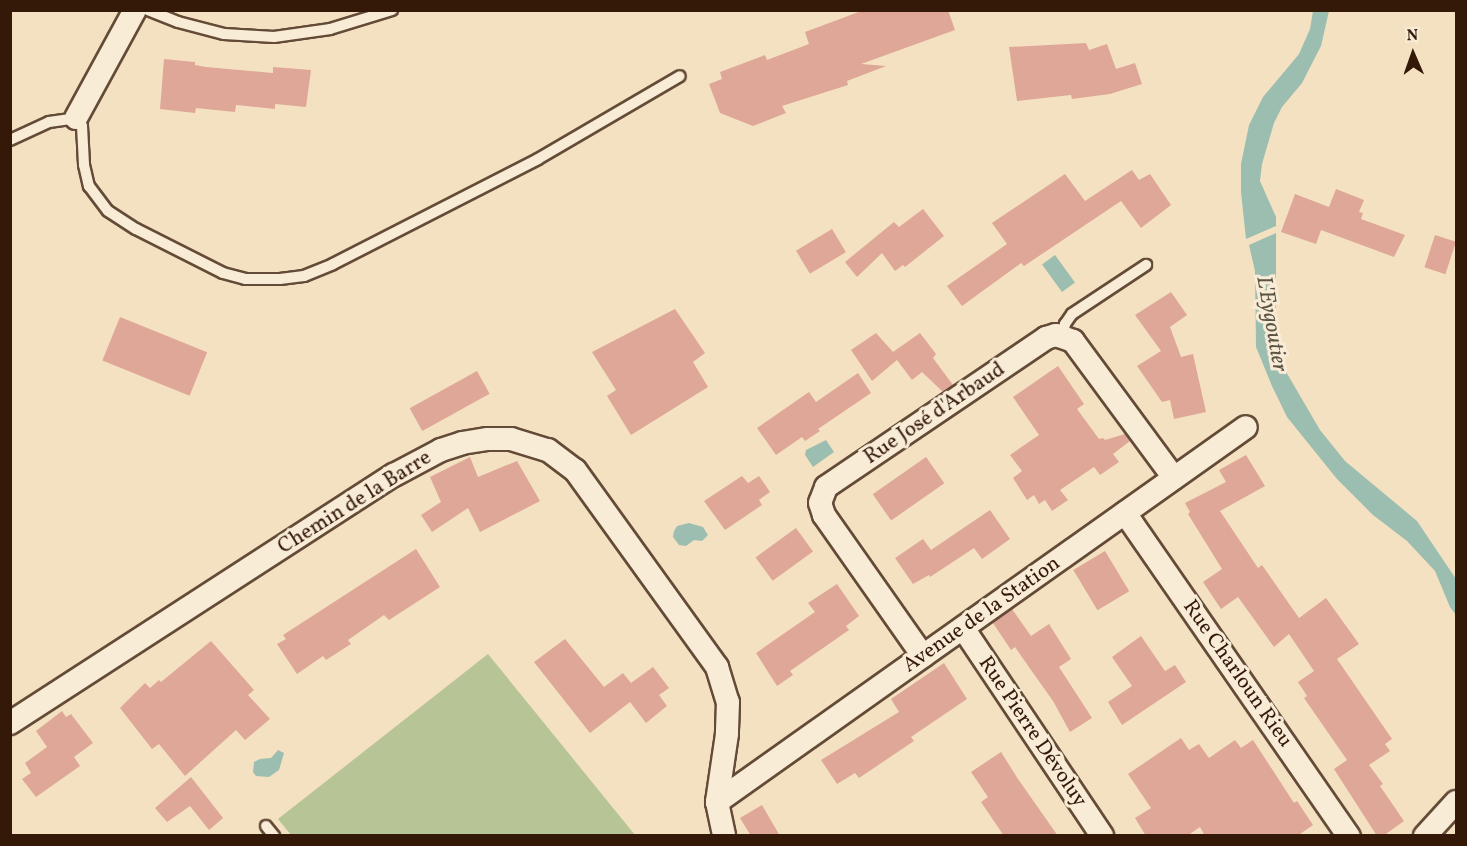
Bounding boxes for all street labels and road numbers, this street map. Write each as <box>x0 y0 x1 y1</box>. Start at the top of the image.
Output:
street label: Rue José d'Arbaud <box>860 358 1010 470</box>
street label: Chemin de la Barre <box>274 446 436 560</box>
street label: Avenue de la Station <box>898 551 1066 679</box>
street label: Rue Charloun Rieu <box>1177 595 1297 753</box>
street label: Rue Pierre Dévoluy <box>972 652 1092 812</box>

